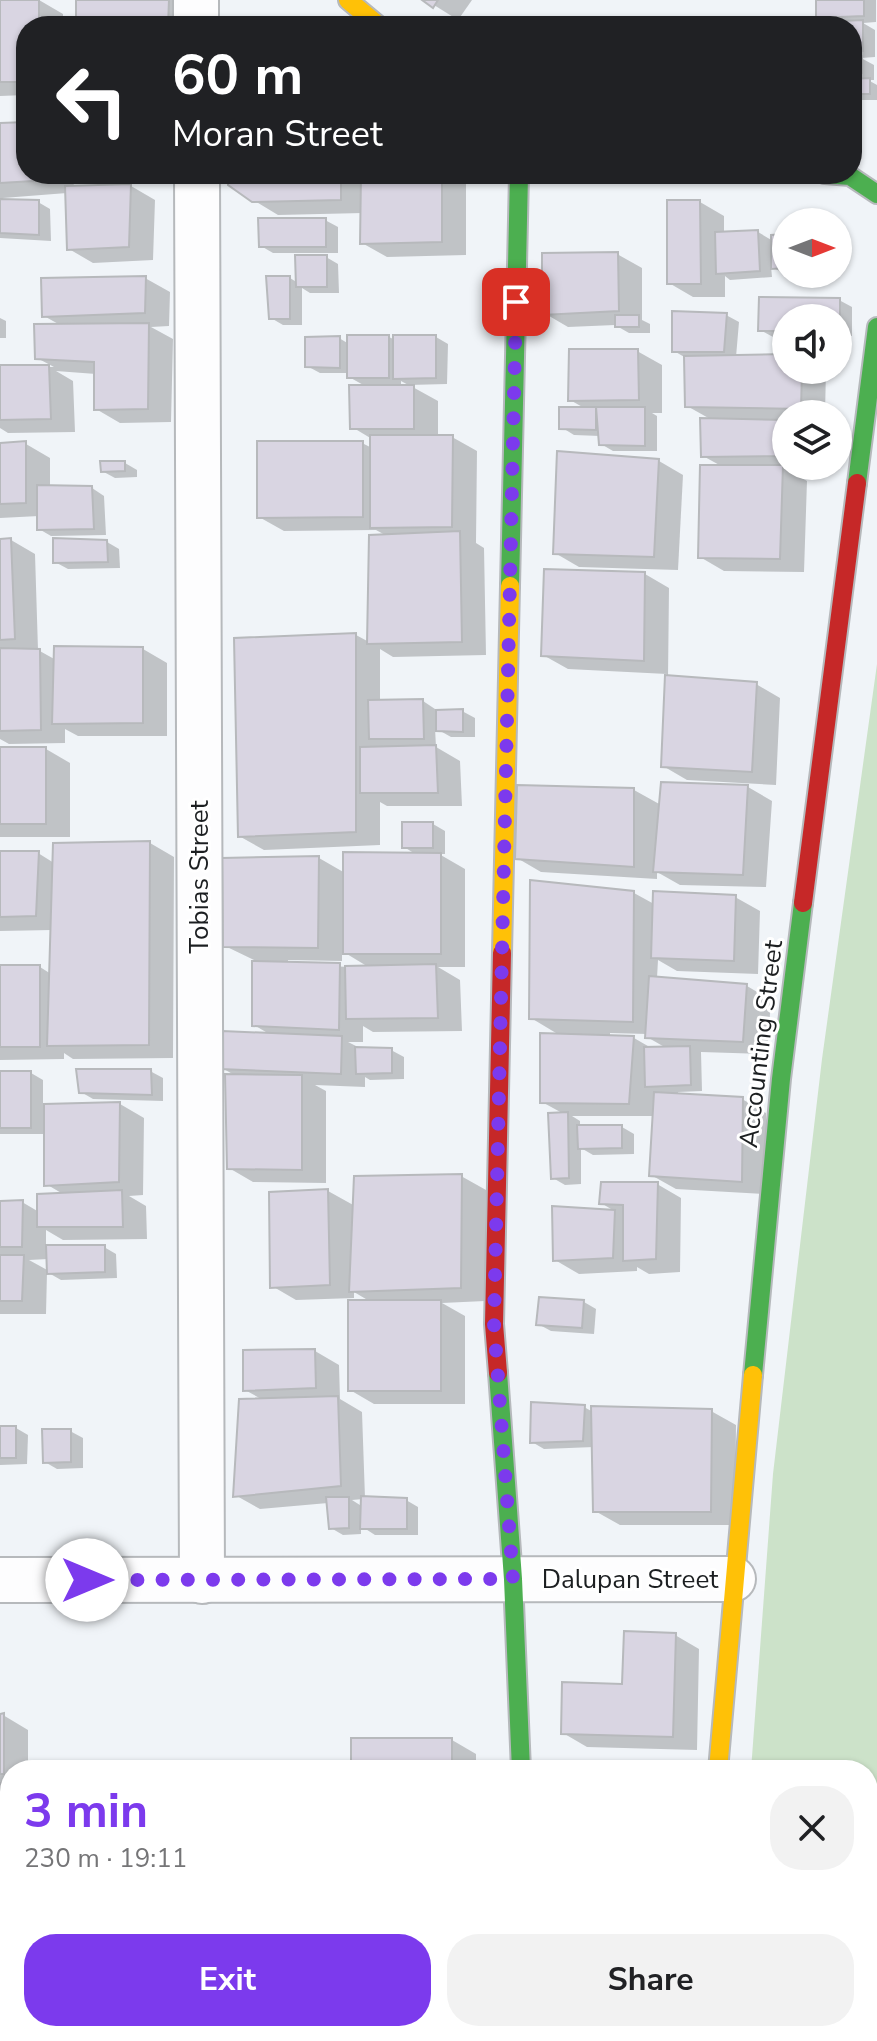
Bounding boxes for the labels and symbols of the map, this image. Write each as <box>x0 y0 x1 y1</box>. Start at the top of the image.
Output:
north arrow <box>772 208 852 288</box>
pin <box>482 268 550 336</box>
street label: Tobias Street <box>182 799 217 954</box>
street label: Accounting Street <box>731 937 791 1150</box>
position arrow <box>45 1538 129 1622</box>
street label: Dalupan Street <box>542 1562 719 1597</box>

